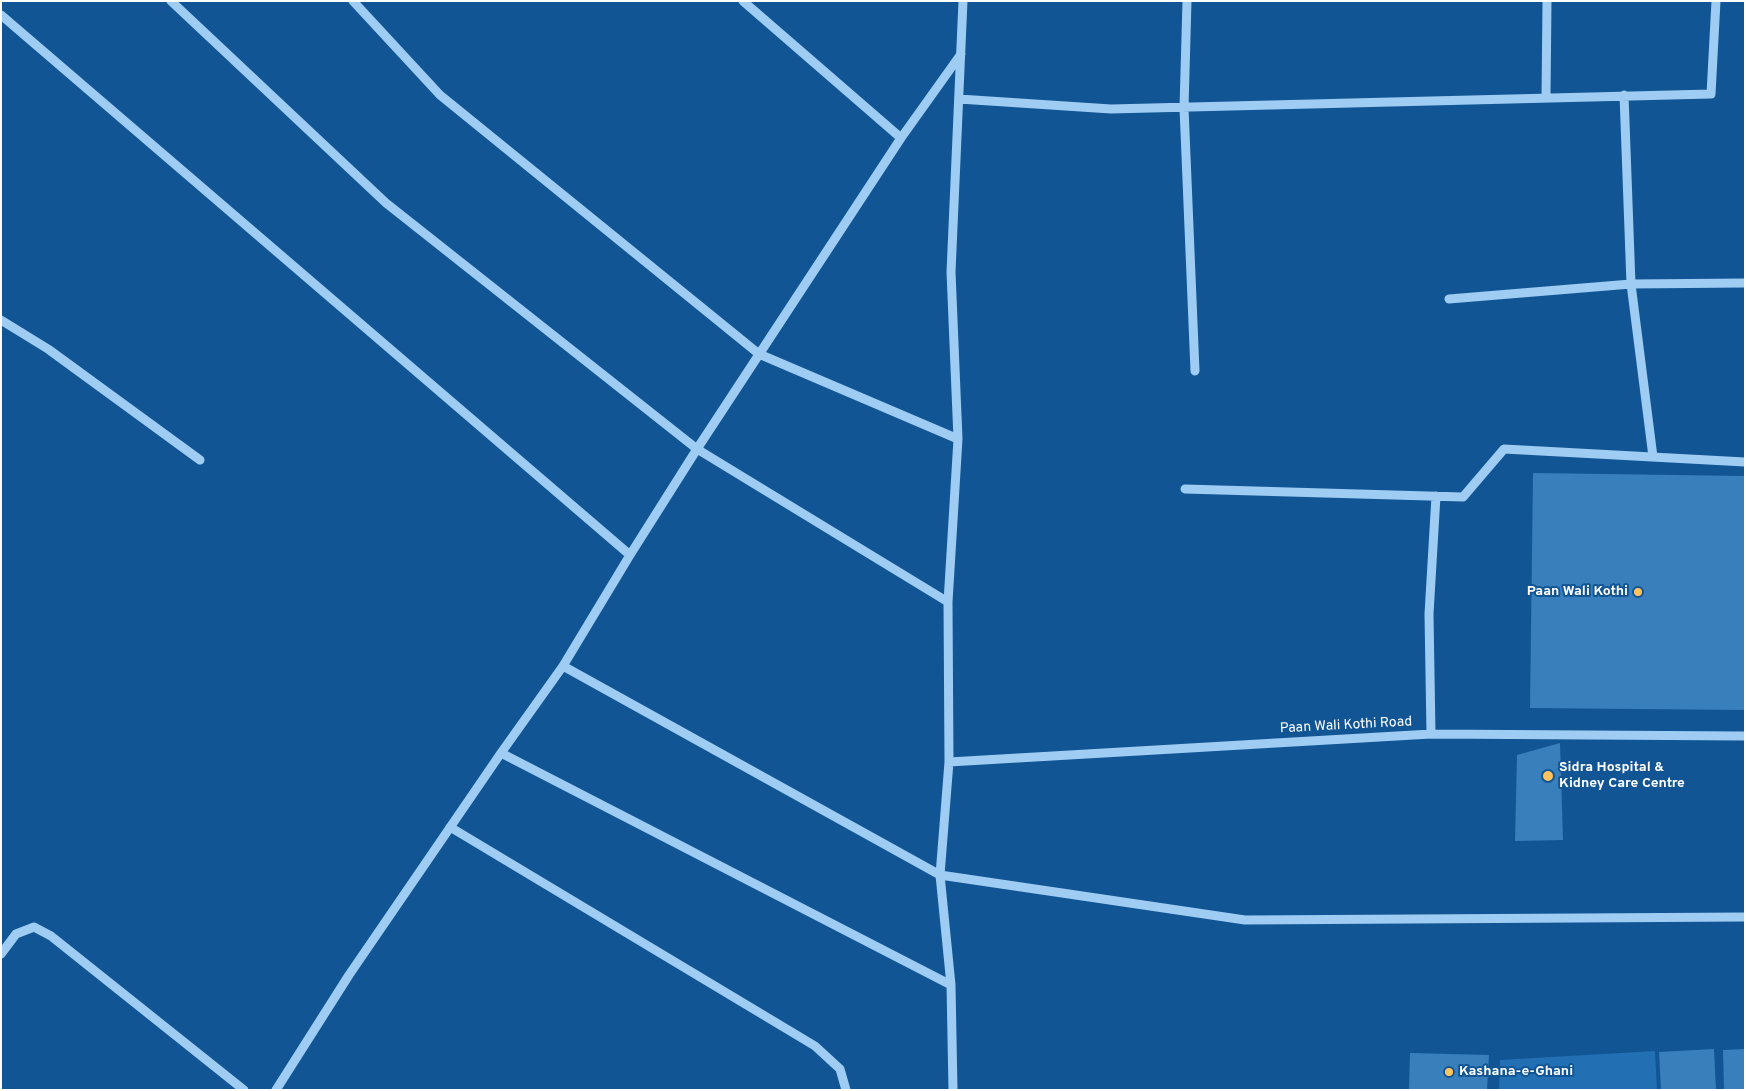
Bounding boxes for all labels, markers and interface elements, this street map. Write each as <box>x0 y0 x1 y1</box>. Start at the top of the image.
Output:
place label: Paan Wali Kothi <box>1527 584 1628 600</box>
marker: Paan Wali Kothi <box>1632 586 1644 598</box>
street label: Paan Wali Kothi Road <box>1279 714 1413 738</box>
place label: Sidra Hospital & Kidney Care Centre <box>1559 760 1685 792</box>
marker: Sidra Hospital & Kidney Care Centre <box>1541 769 1555 783</box>
place label: Kashana-e-Ghani <box>1459 1064 1573 1080</box>
marker: Kashana-e-Ghani <box>1443 1066 1455 1078</box>

